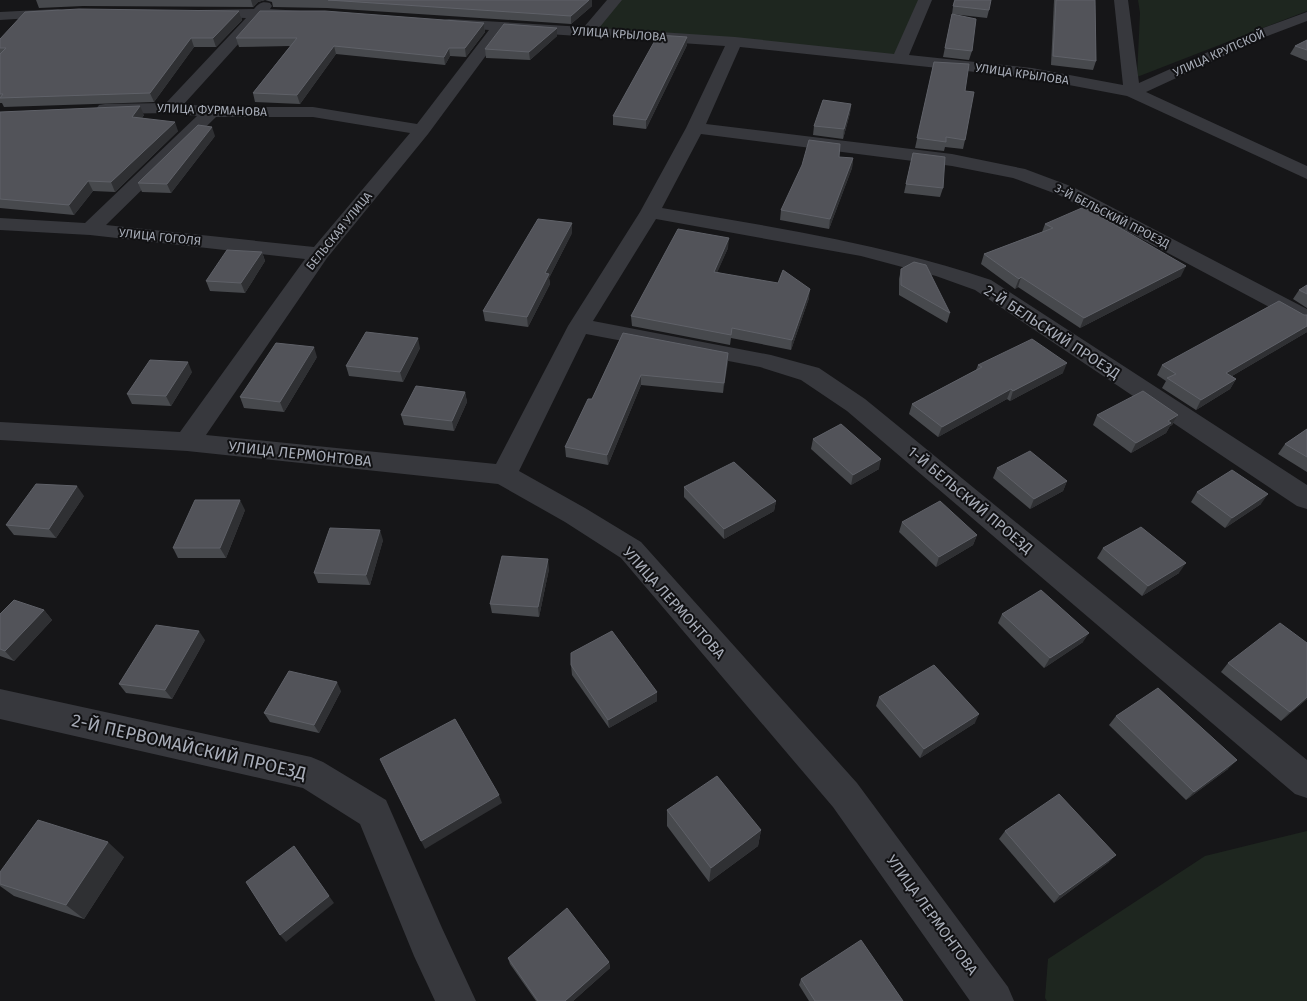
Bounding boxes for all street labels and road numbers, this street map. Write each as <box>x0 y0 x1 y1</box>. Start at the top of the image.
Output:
street label: УЛИЦА КРЫЛОВА <box>571 24 667 44</box>
street label: УЛИЦА КРУПСКОЙ <box>1171 26 1267 79</box>
street label: УЛИЦА КРЫЛОВА <box>974 60 1070 88</box>
street label: УЛИЦА ФУРМАНОВА <box>157 101 267 119</box>
street label: 3-Й БЕЛЬСКИЙ ПРОЕЗД <box>1052 180 1172 251</box>
street label: БЕЛЬСКАЯ УЛИЦА <box>303 189 375 273</box>
street label: УЛИЦА ГОГОЛЯ <box>118 226 202 248</box>
street label: 2-Й БЕЛЬСКИЙ ПРОЕЗД <box>981 281 1123 383</box>
street label: УЛИЦА ЛЕРМОНТОВА <box>227 438 373 471</box>
street label: 1-Й БЕЛЬСКИЙ ПРОЕЗД <box>904 442 1036 558</box>
street label: УЛИЦА ЛЕРМОНТОВА <box>619 543 729 663</box>
street label: 2-Й ПЕРВОМАЙСКИЙ ПРОЕЗД <box>70 709 308 785</box>
street label: УЛИЦА ЛЕРМОНТОВА <box>882 851 982 979</box>

